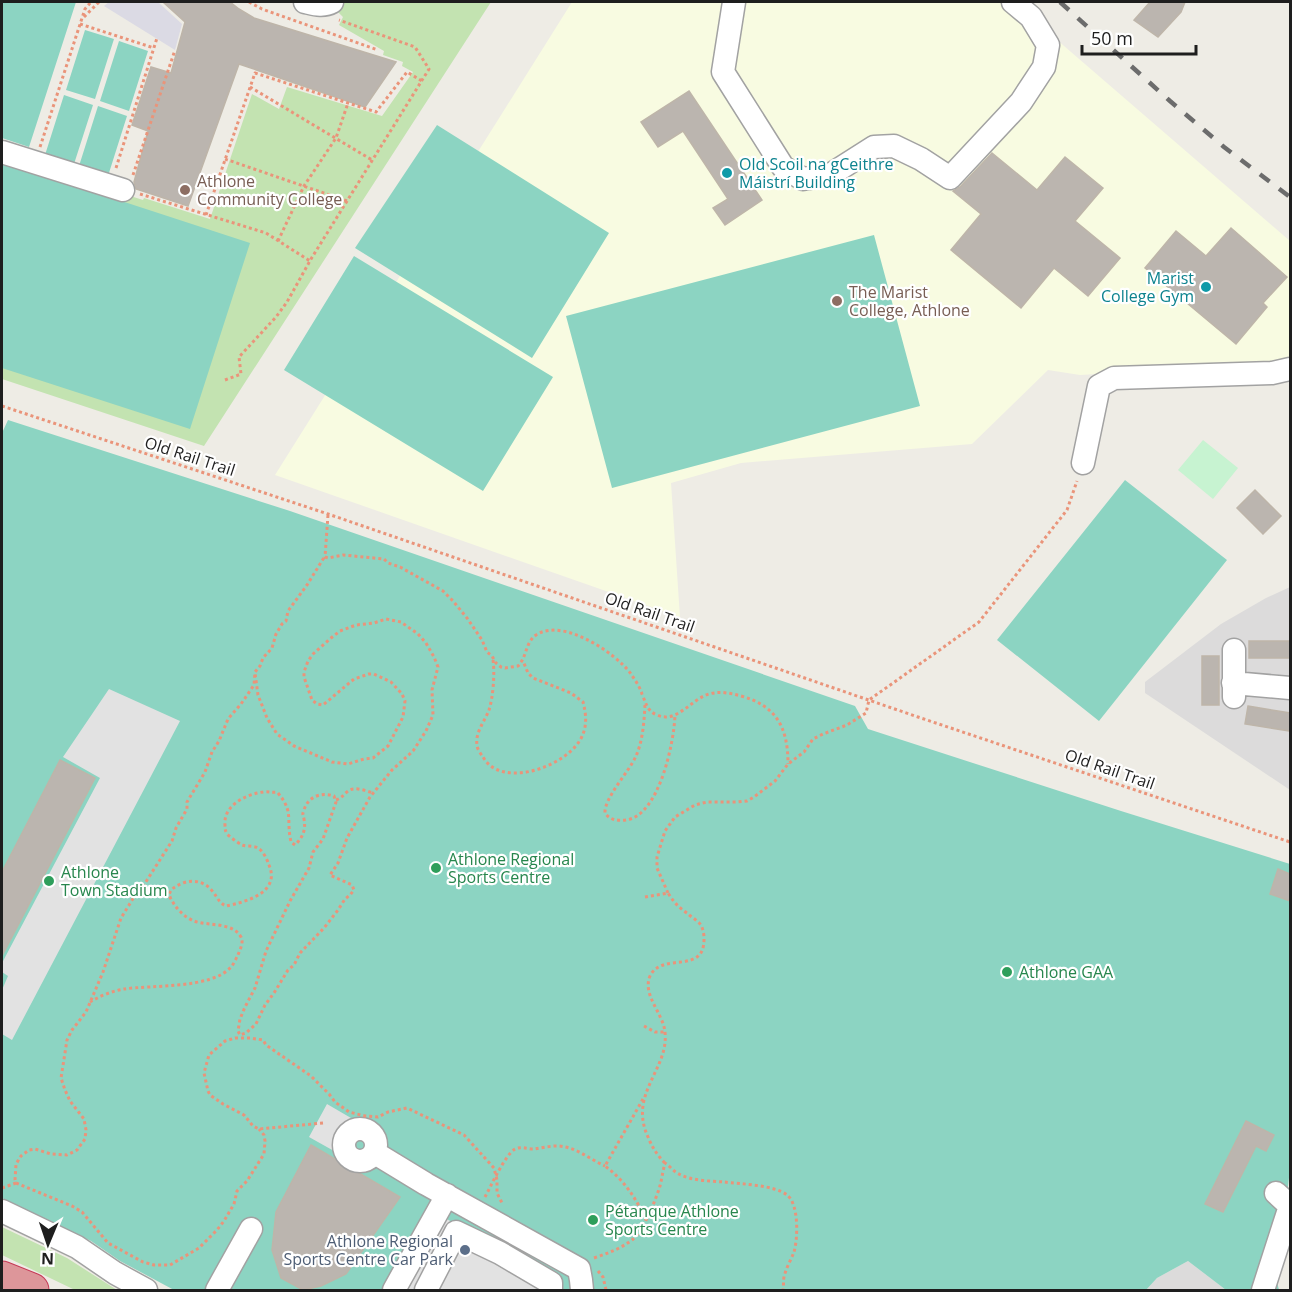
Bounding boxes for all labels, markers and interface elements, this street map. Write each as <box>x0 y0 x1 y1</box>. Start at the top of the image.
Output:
scale bar <box>1082 18 1196 56</box>
text: 50 m <box>1091 26 1133 50</box>
place label: Old Scoil na gCeithre Máistrí Building <box>739 153 893 193</box>
marker: Old Scoil na gCeithre Máistrí Building <box>720 166 734 180</box>
place label: Athlone Community College <box>197 170 342 210</box>
marker: Athlone Community College <box>178 183 192 197</box>
place label: Marist College Gym <box>1101 267 1194 307</box>
marker: Marist College Gym <box>1199 280 1213 294</box>
place label: The Marist College, Athlone <box>849 281 970 321</box>
marker: The Marist College, Athlone <box>830 294 844 308</box>
street label: Old Rail Trail <box>142 431 238 481</box>
street label: Old Rail Trail <box>602 586 698 638</box>
street label: Old Rail Trail <box>1062 743 1158 795</box>
place label: Athlone Regional Sports Centre <box>448 848 574 888</box>
place label: Athlone Town Stadium <box>61 861 168 901</box>
marker: Athlone Regional Sports Centre <box>429 861 443 875</box>
marker: Athlone Town Stadium <box>42 874 56 888</box>
place label: Athlone GAA <box>1019 961 1114 983</box>
marker: Athlone GAA <box>1000 965 1014 979</box>
place label: Pétanque Athlone Sports Centre <box>605 1200 739 1240</box>
marker: Pétanque Athlone Sports Centre <box>586 1213 600 1227</box>
north arrow <box>18 1214 78 1274</box>
place label: Athlone Regional Sports Centre Car Park <box>283 1230 454 1270</box>
marker: Athlone Regional Sports Centre Car Park <box>458 1243 472 1257</box>
text: N <box>41 1248 54 1270</box>

